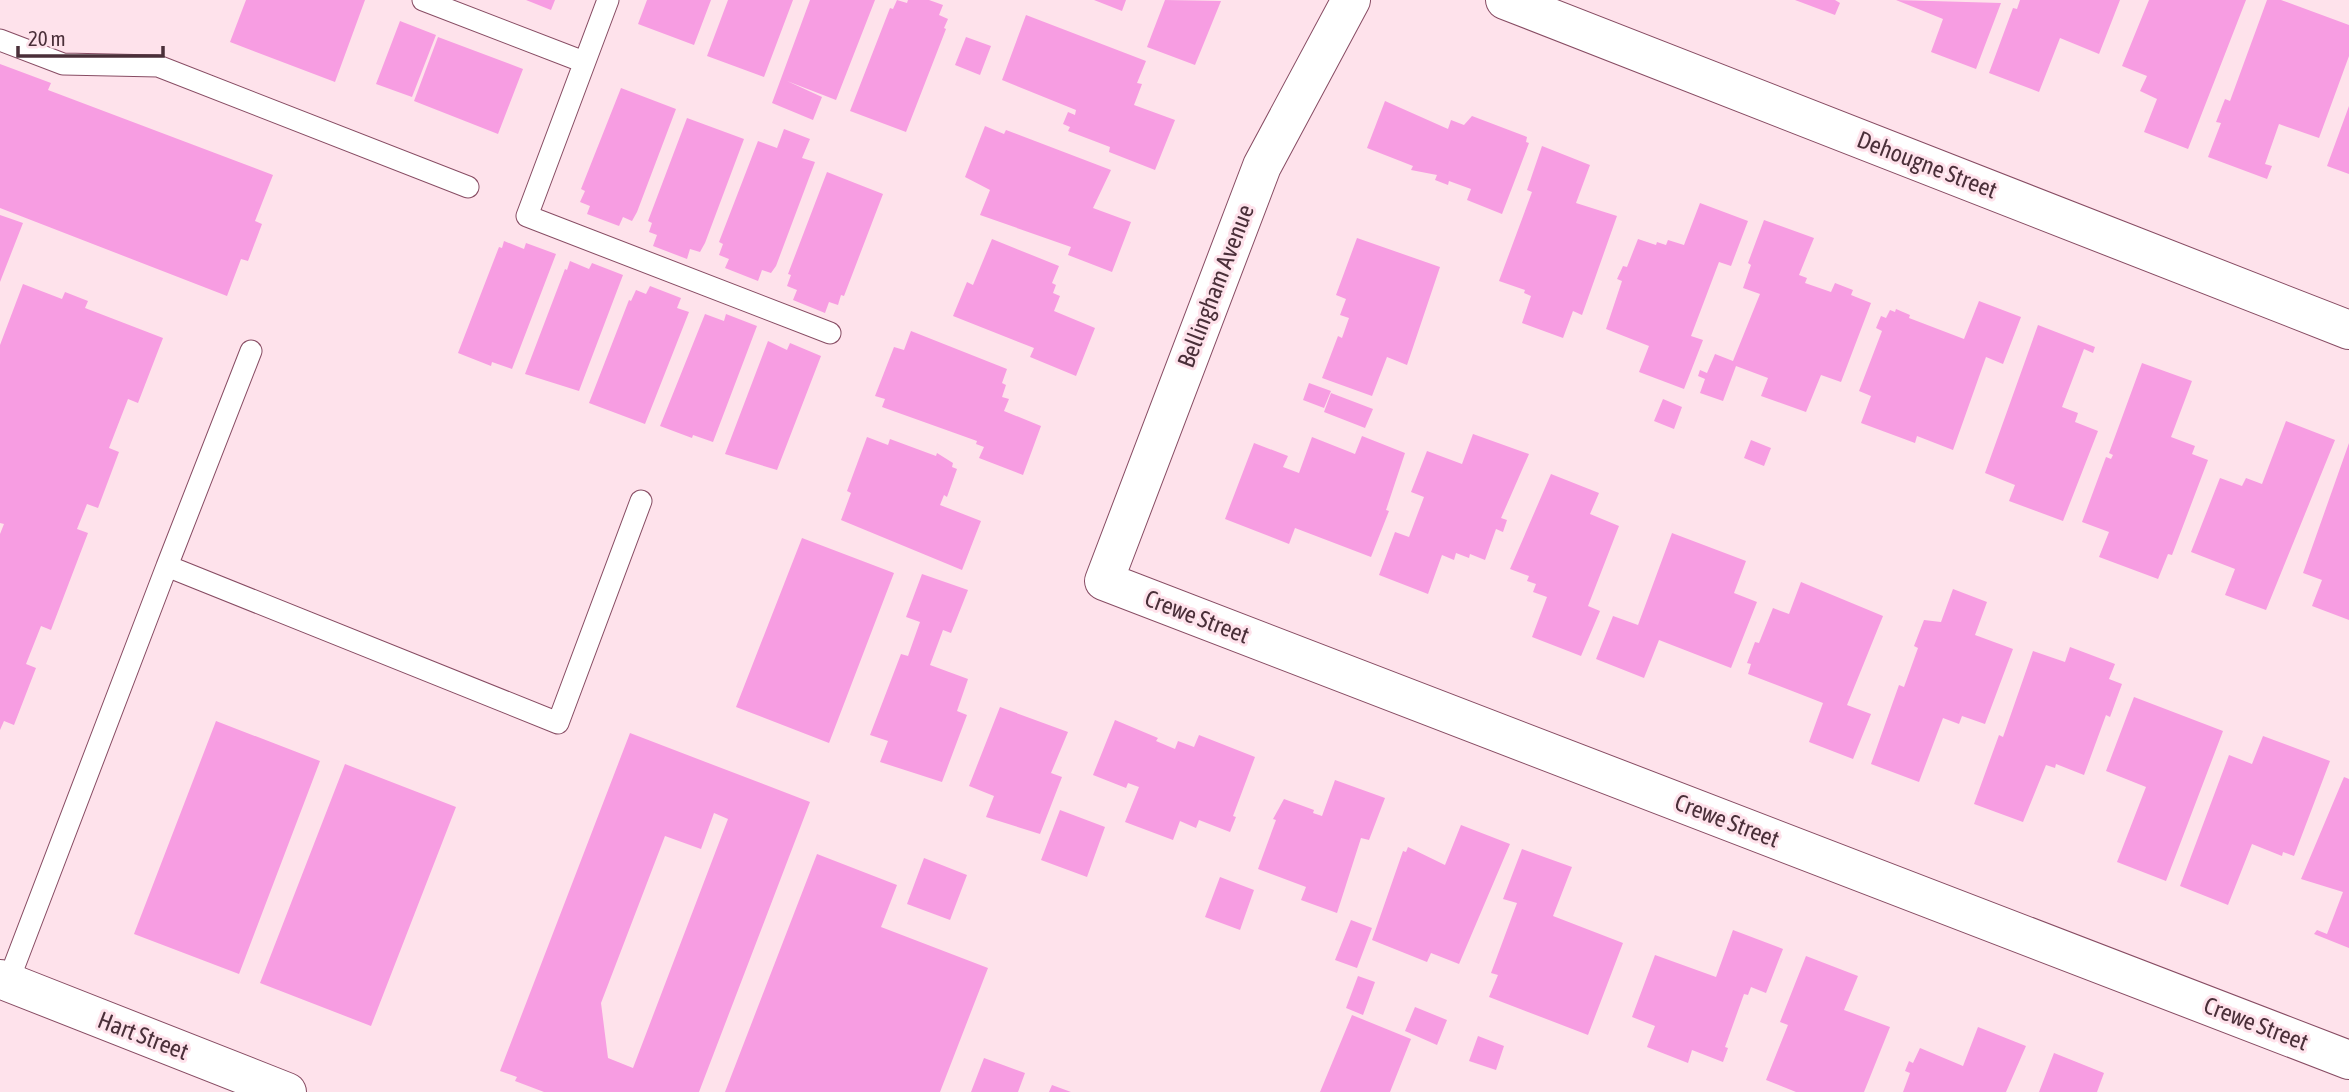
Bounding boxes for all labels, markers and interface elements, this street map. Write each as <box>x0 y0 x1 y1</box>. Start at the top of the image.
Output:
scale bar <box>18 14 163 58</box>
text: 20 m <box>28 26 66 50</box>
street label: Dehougne Street <box>1853 125 2001 204</box>
street label: Bellingham Avenue <box>1172 201 1259 371</box>
street label: Crewe Street <box>1141 584 1253 649</box>
street label: Crewe Street <box>1671 788 1783 853</box>
street label: Crewe Street <box>2200 991 2312 1056</box>
street label: Hart Street <box>94 1006 192 1065</box>

